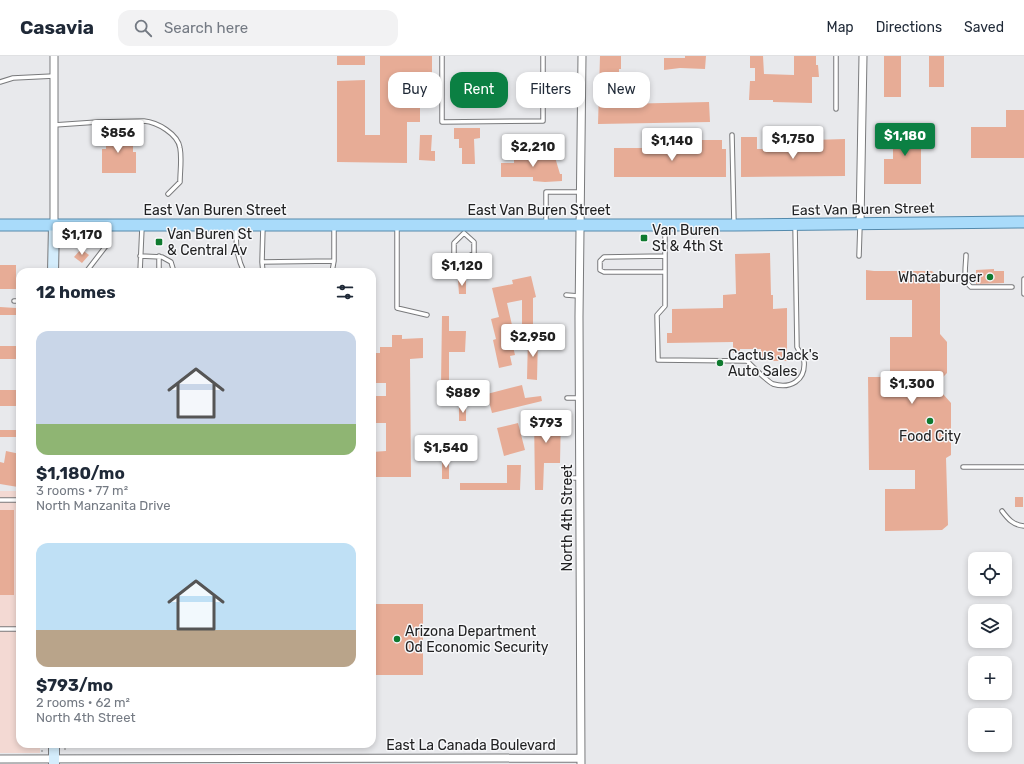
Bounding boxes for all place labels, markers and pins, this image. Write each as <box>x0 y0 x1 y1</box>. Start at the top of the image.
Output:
pin: $856 <box>94 120 142 154</box>
pin: $1,180 <box>872 123 938 157</box>
pin: $1,750 <box>760 126 826 160</box>
pin: $1,140 <box>639 128 705 162</box>
pin: $2,210 <box>500 134 566 168</box>
pin: $1,170 <box>49 222 115 256</box>
place label: Van Buren St & 4th St <box>652 222 724 255</box>
place label: Van Buren St & Central Av <box>167 226 252 259</box>
marker: Van Buren St & 4th St <box>639 233 649 243</box>
marker: Van Buren St & Central Av <box>154 237 164 247</box>
pin: $1,120 <box>429 253 495 287</box>
place label: Whataburger <box>898 269 983 286</box>
marker: Whataburger <box>985 272 995 282</box>
pin: $2,950 <box>500 324 566 358</box>
place label: Cactus Jack's Auto Sales <box>728 347 819 380</box>
marker: Cactus Jack's Auto Sales <box>715 358 725 368</box>
pin: $1,300 <box>879 371 945 405</box>
pin: $889 <box>439 380 487 414</box>
pin: $793 <box>522 410 570 444</box>
marker: Food City <box>925 416 935 426</box>
place label: Food City <box>899 428 961 445</box>
pin: $1,540 <box>413 435 479 469</box>
place label: Arizona Department Od Economic Security <box>405 623 549 656</box>
marker: Arizona Department Od Economic Security <box>392 634 402 644</box>

